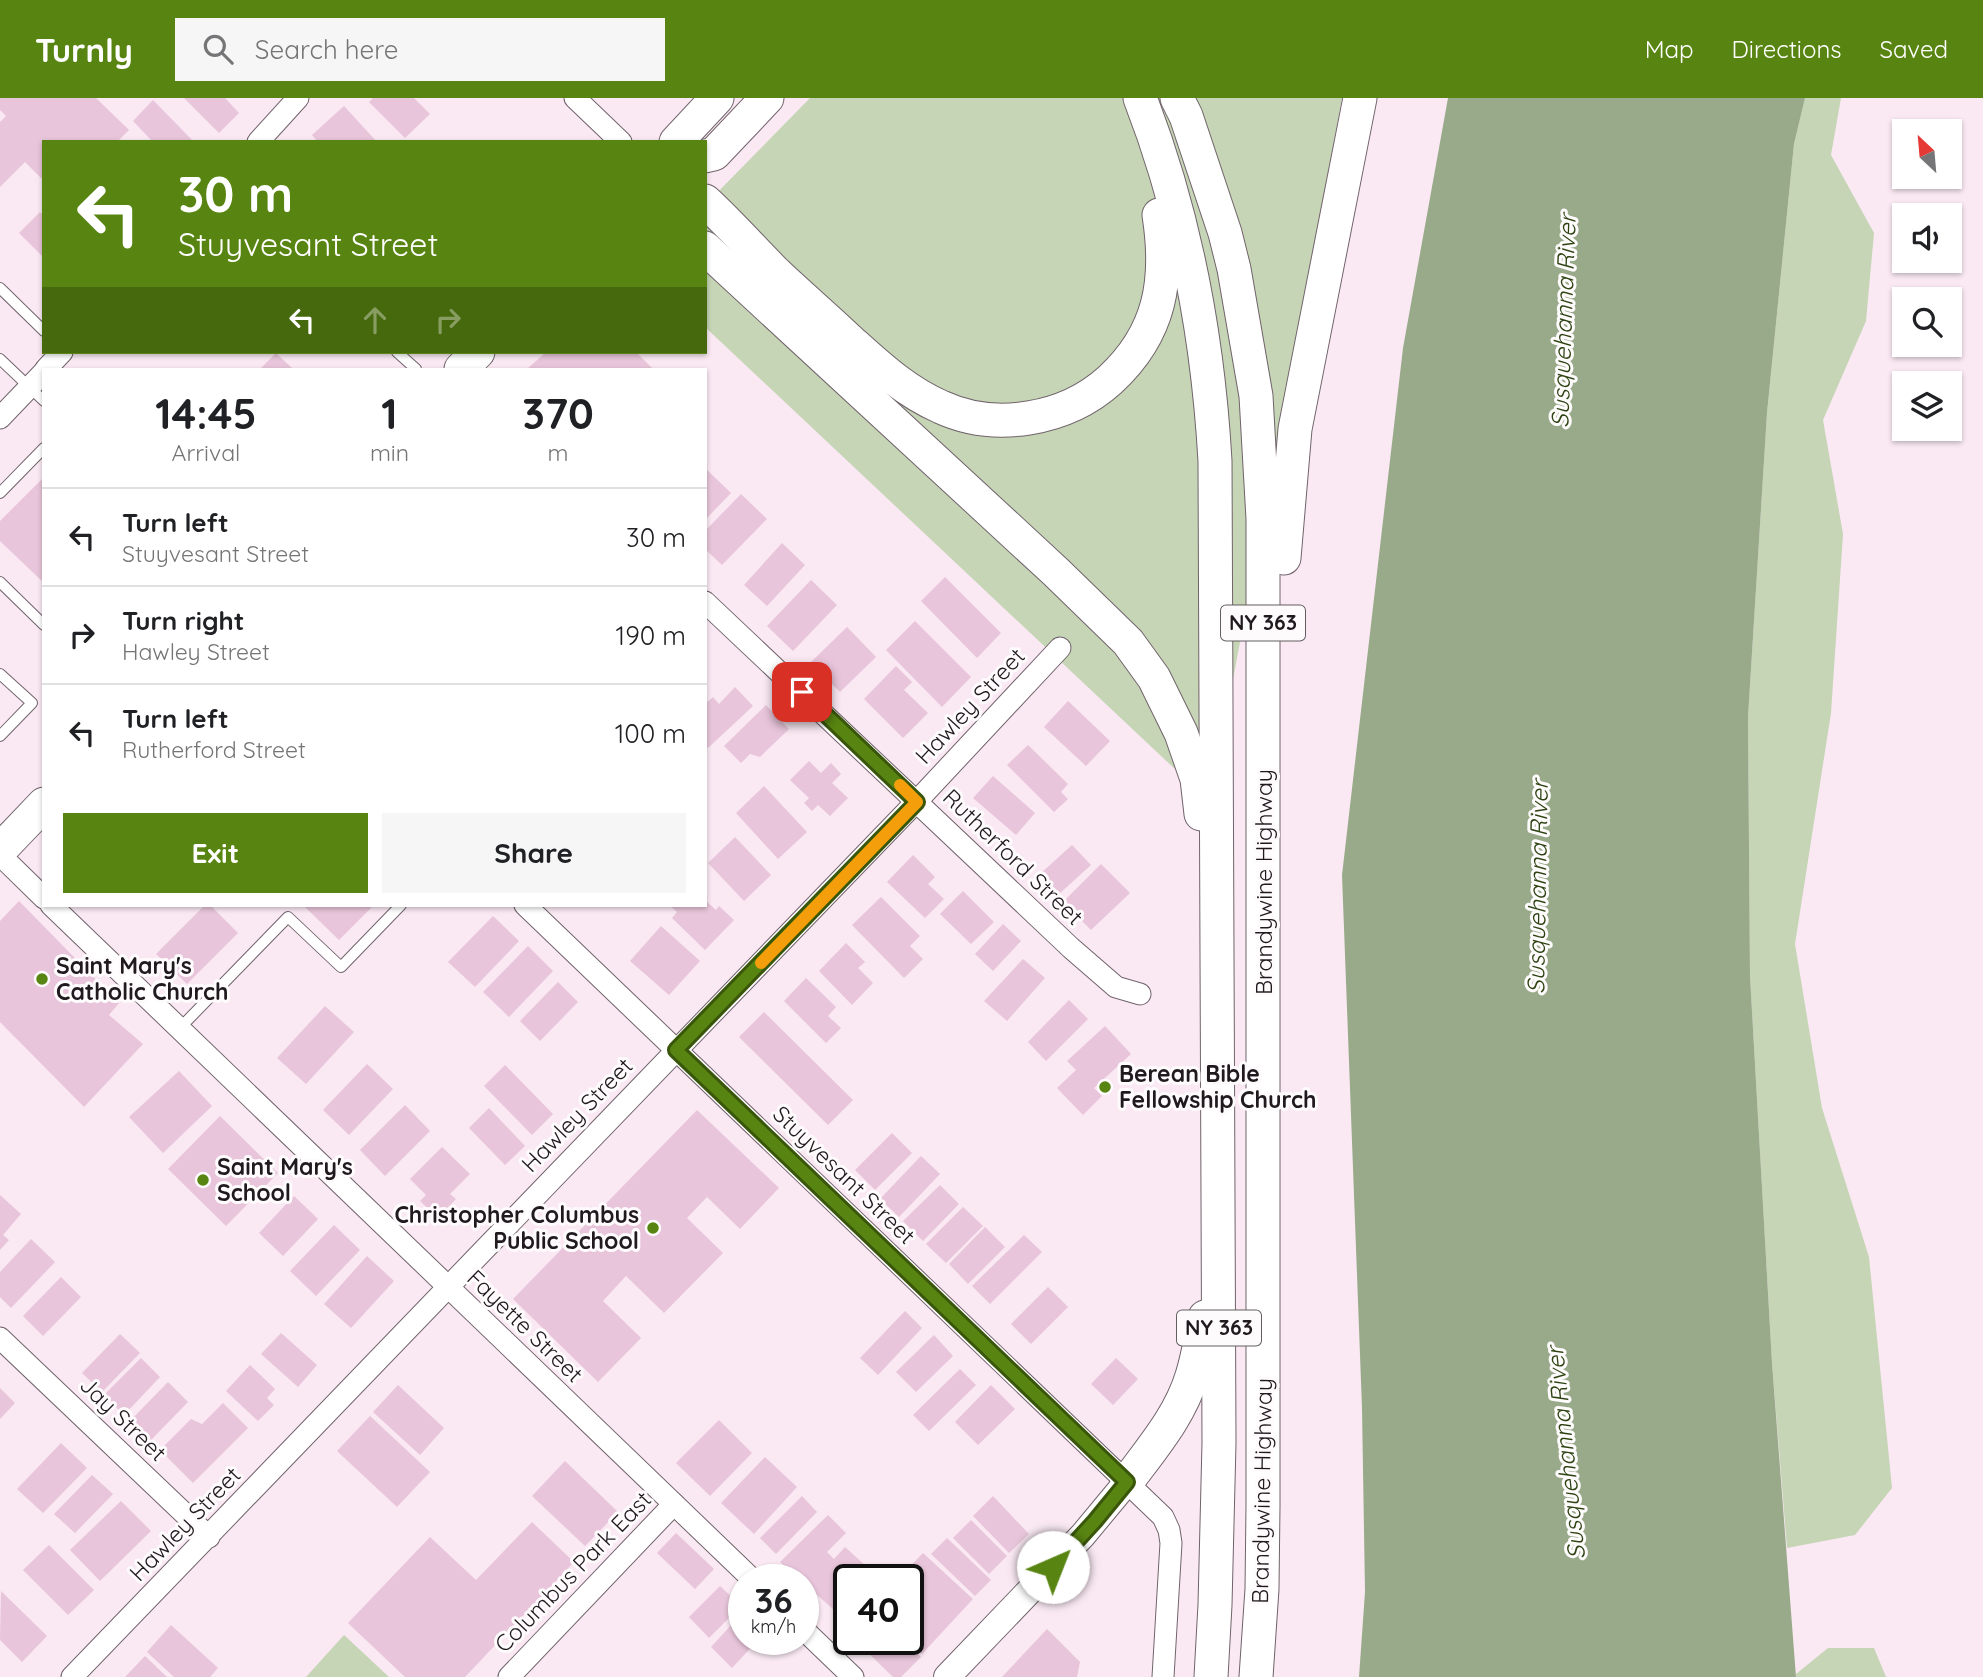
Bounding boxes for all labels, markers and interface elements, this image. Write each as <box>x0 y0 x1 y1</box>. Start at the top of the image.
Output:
search box <box>175 18 665 81</box>
text: Turnly <box>35 29 133 70</box>
icon: search <box>199 30 237 68</box>
text: Search here <box>255 33 398 66</box>
text: Map <box>1645 34 1694 64</box>
text: Directions <box>1732 34 1842 64</box>
text: Saved <box>1880 34 1948 64</box>
north arrow <box>1892 119 1962 189</box>
map controls <box>1892 119 1962 441</box>
text: 30 m <box>178 163 293 224</box>
icon: left <box>63 168 154 259</box>
button: sound <box>1892 203 1962 273</box>
water label: Susquehanna River <box>1544 211 1582 428</box>
text: Stuyvesant Street <box>178 224 438 264</box>
button: search <box>1892 287 1962 357</box>
icon: left <box>283 301 321 339</box>
icon: ahead <box>356 301 394 339</box>
icon: right <box>429 301 467 339</box>
button: layers <box>1892 371 1962 441</box>
text: 14:45 <box>155 387 257 440</box>
text: 1 <box>381 387 398 440</box>
text: 370 <box>522 387 594 440</box>
text: Arrival <box>172 438 240 467</box>
text: min <box>370 438 409 467</box>
text: m <box>548 438 569 467</box>
text: Turn left <box>122 506 229 539</box>
icon: left <box>63 518 101 556</box>
text: 30 m <box>626 521 686 554</box>
text: Stuyvesant Street <box>122 539 309 568</box>
text: Turn right <box>122 604 244 637</box>
road number: NY 363 <box>1221 606 1305 640</box>
icon: right <box>63 616 101 654</box>
text: 190 m <box>616 619 686 652</box>
text: Hawley Street <box>122 637 270 666</box>
street label: Hawley Street <box>909 642 1031 770</box>
pin <box>772 662 832 722</box>
icon: arrive <box>783 673 821 711</box>
text: Turn left <box>122 702 229 735</box>
icon: left <box>63 714 101 752</box>
text: 100 m <box>615 717 686 750</box>
text: Rutherford Street <box>122 735 306 764</box>
street label: Brandywine Highway <box>1249 769 1278 995</box>
water label: Susquehanna River <box>1520 777 1554 994</box>
street label: Rutherford Street <box>937 782 1090 931</box>
button: Exit <box>63 813 368 893</box>
button: Share <box>382 813 686 893</box>
place label: Saint Mary's Catholic Church <box>56 951 228 1006</box>
marker: Saint Mary's Catholic Church <box>34 971 50 987</box>
street label: Hawley Street <box>515 1051 639 1178</box>
place label: Berean Bible Fellowship Church <box>1119 1059 1316 1114</box>
marker: Berean Bible Fellowship Church <box>1097 1079 1113 1095</box>
street label: Stuyvesant Street <box>767 1099 922 1250</box>
place label: Saint Mary's School <box>217 1152 353 1207</box>
marker: Saint Mary's School <box>195 1172 211 1188</box>
place label: Christopher Columbus Public School <box>394 1200 639 1255</box>
marker: Christopher Columbus Public School <box>645 1220 661 1236</box>
street label: Fayette Street <box>461 1263 590 1388</box>
road number: NY 363 <box>1177 1310 1261 1346</box>
water label: Susquehanna River <box>1539 1343 1591 1561</box>
street label: Jay Street <box>74 1370 173 1467</box>
street label: Brandywine Highway <box>1245 1378 1278 1604</box>
street label: Hawley Street <box>123 1460 247 1587</box>
street label: Columbus Park East <box>488 1485 657 1658</box>
position arrow <box>1016 1530 1090 1604</box>
speed limit sign: 40 <box>833 1564 924 1655</box>
text: 36 <box>754 1578 793 1622</box>
text: km/h <box>751 1615 796 1638</box>

